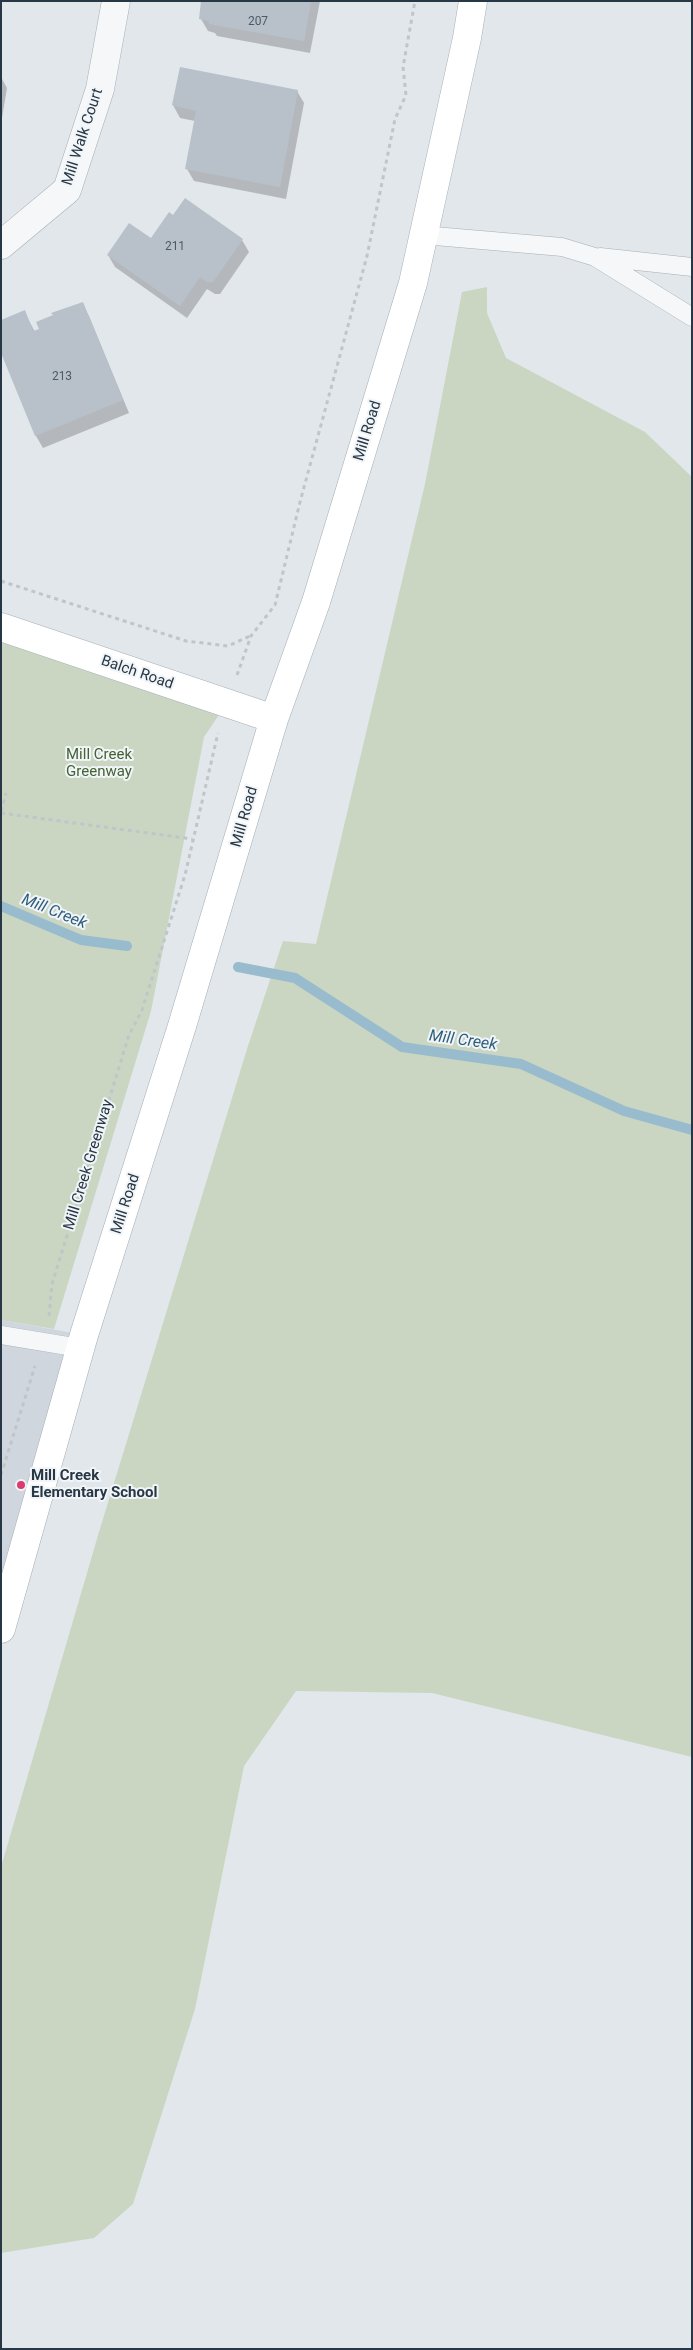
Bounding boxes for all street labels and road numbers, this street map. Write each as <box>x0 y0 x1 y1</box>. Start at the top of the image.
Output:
street label: Mill Walk Court <box>59 86 107 188</box>
street label: Mill Road <box>350 399 386 463</box>
street label: Balch Road <box>98 652 176 694</box>
street label: Mill Road <box>228 785 262 849</box>
street label: Mill Creek Greenway <box>61 1098 117 1232</box>
street label: Mill Road <box>108 1172 144 1236</box>

